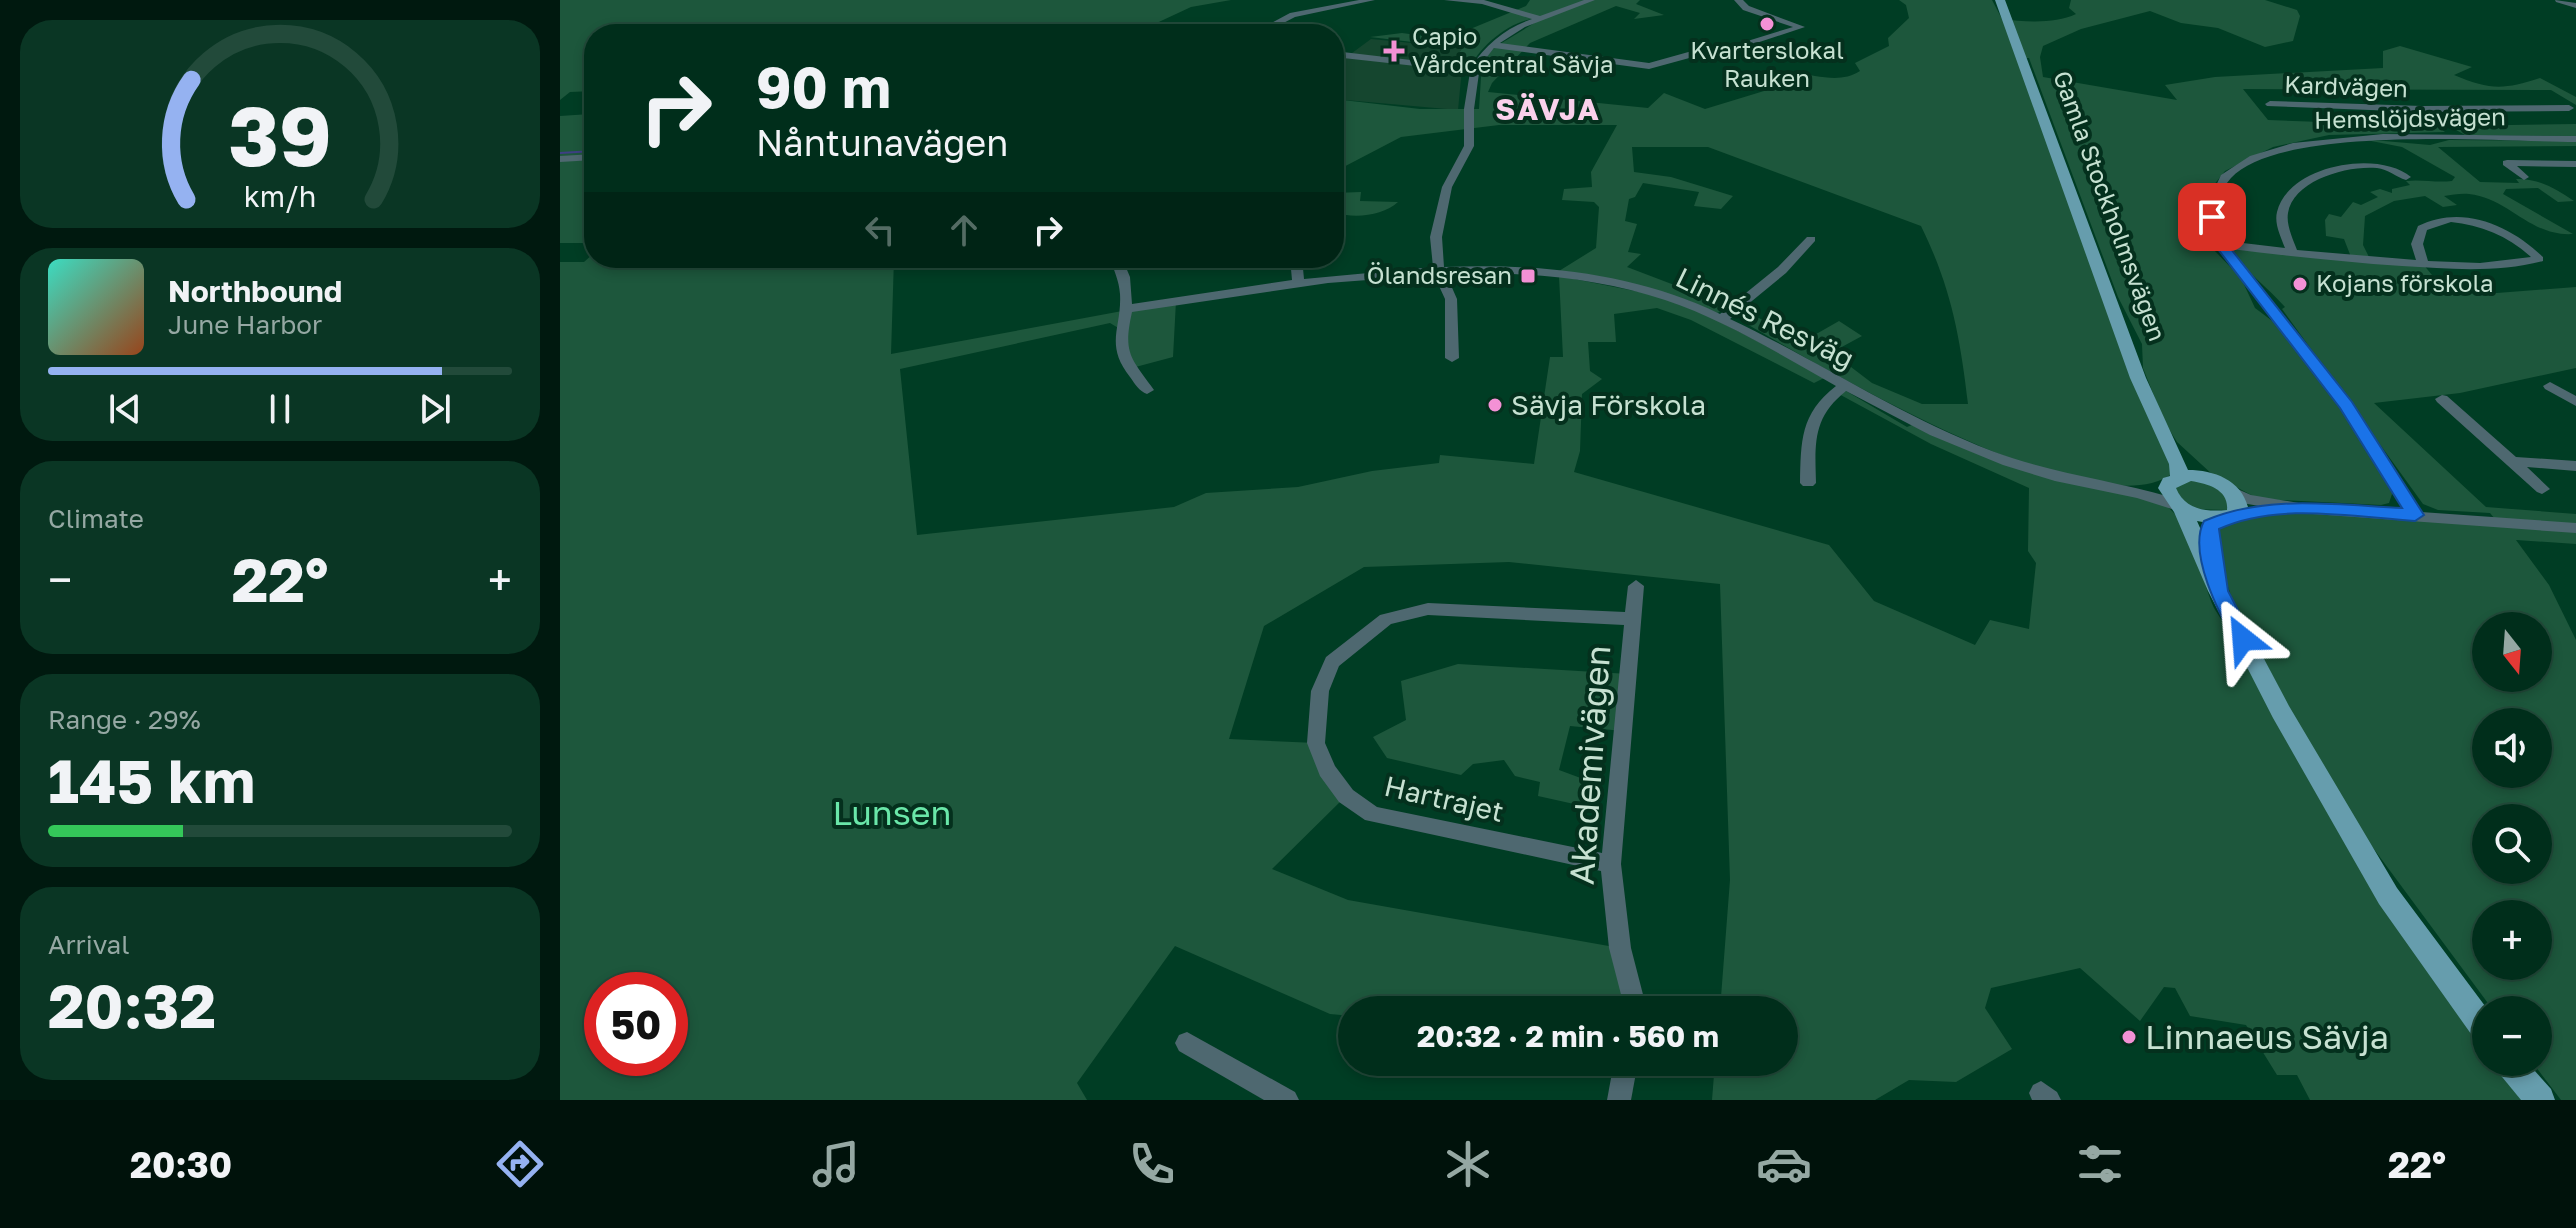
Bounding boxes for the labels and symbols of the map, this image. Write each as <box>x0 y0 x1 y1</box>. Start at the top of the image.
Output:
marker: Kvarterslokal Rauken <box>1758 15 1776 33</box>
place label: Capio Vårdcentral Sävja <box>1412 21 1614 78</box>
place label: Kvarterslokal Rauken <box>1690 35 1844 92</box>
marker: Capio Vårdcentral Sävja <box>1383 40 1405 62</box>
street label: Gamla Stockholmsvägen <box>2048 67 2173 344</box>
street label: Kardvägen <box>2284 69 2408 102</box>
district label: SÄVJA <box>1495 91 1601 127</box>
street label: Hemslöjdsvägen <box>2314 101 2506 134</box>
pin <box>2178 183 2246 251</box>
place label: Ölandsresan <box>1367 260 1512 289</box>
street label: Linnés Resväg <box>1671 260 1860 375</box>
marker: Ölandsresan <box>1519 267 1537 285</box>
place label: Kojans förskola <box>2316 268 2494 297</box>
marker: Kojans förskola <box>2291 275 2309 293</box>
place label: Sävja Förskola <box>1511 388 1706 421</box>
marker: Sävja Förskola <box>1486 396 1504 414</box>
position arrow <box>2201 597 2285 681</box>
north arrow <box>2472 612 2552 692</box>
street label: Akademivägen <box>1561 644 1617 886</box>
street label: Hartrajet <box>1381 769 1507 828</box>
park label: Lunsen <box>833 792 951 832</box>
speed limit sign: 50 <box>584 972 688 1076</box>
place label: Linnaeus Sävja <box>2145 1016 2389 1056</box>
marker: Linnaeus Sävja <box>2120 1028 2138 1046</box>

